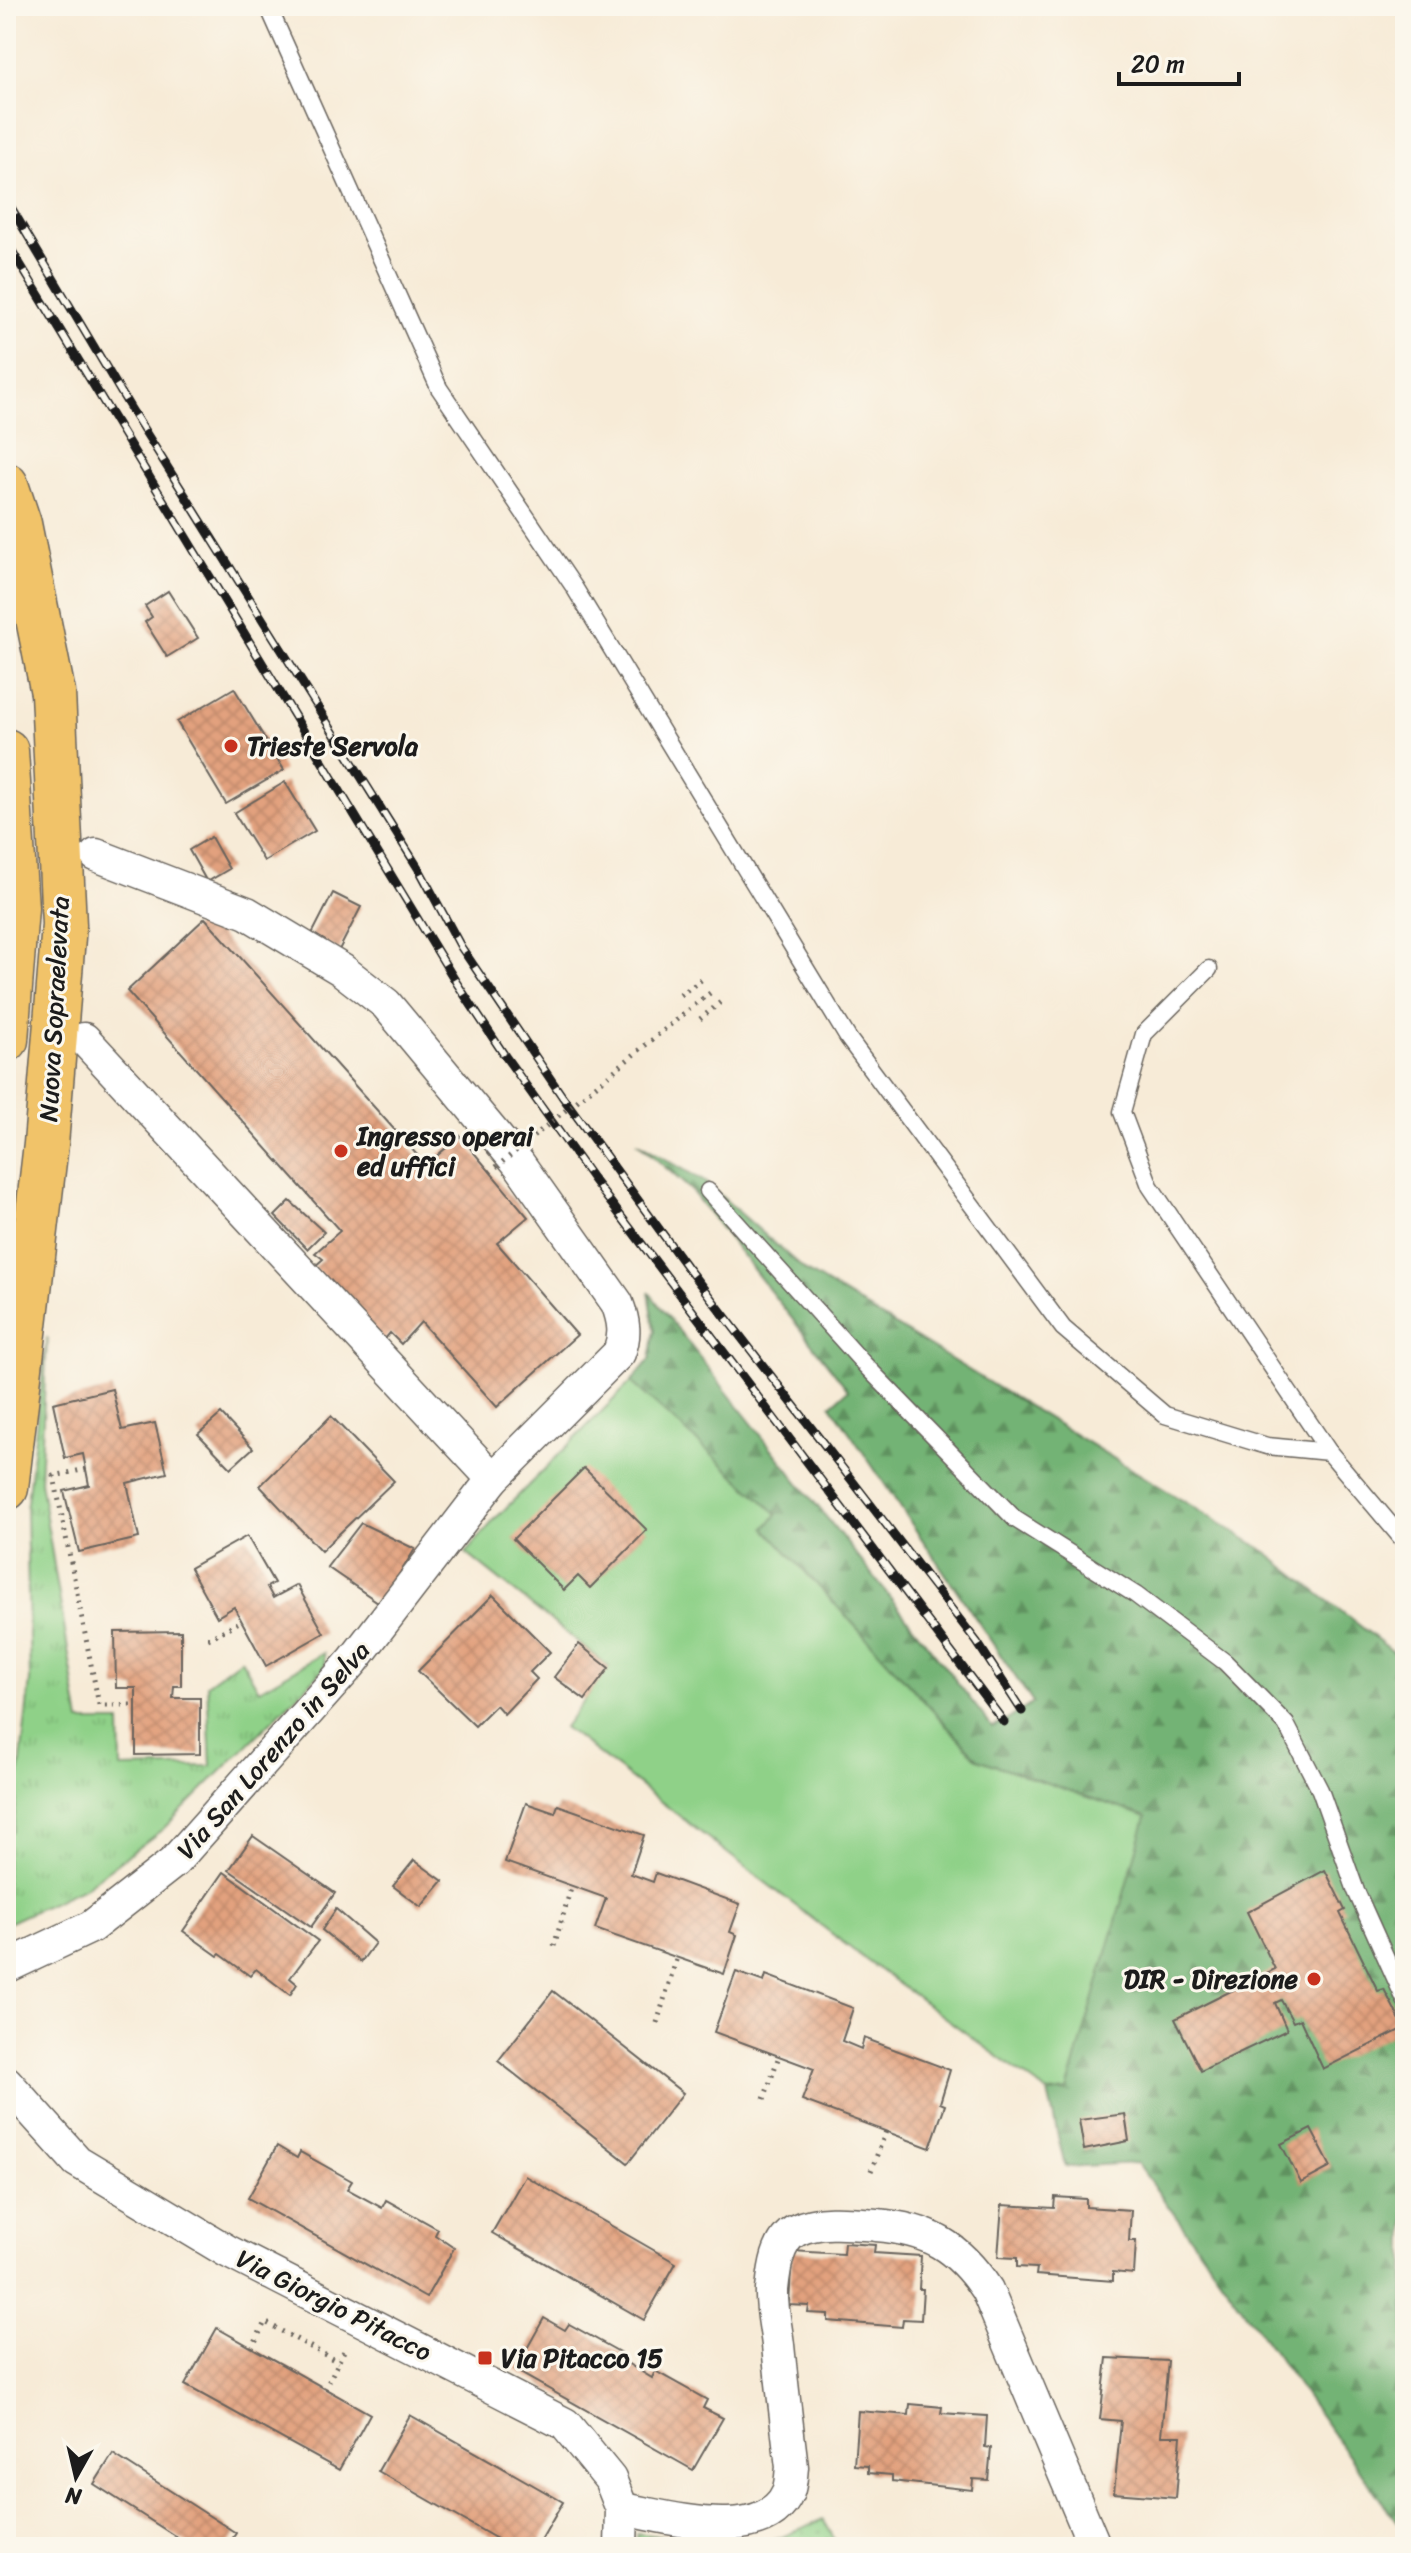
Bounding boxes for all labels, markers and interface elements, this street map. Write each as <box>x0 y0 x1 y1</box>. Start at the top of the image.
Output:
scale bar <box>1119 36 1239 86</box>
text: 20 m <box>1131 43 1185 85</box>
place label: Trieste Servola <box>247 723 419 769</box>
marker: Trieste Servola <box>222 737 240 755</box>
street label: Nuova Sopraelevata <box>25 895 83 1123</box>
place label: Ingresso operai ed uffici <box>355 1113 535 1189</box>
marker: Ingresso operai ed uffici <box>332 1142 350 1160</box>
street label: Via San Lorenzo in Selva <box>164 1630 382 1870</box>
place label: DIR - Direzione <box>1124 1956 1299 2002</box>
marker: DIR - Direzione <box>1305 1970 1323 1988</box>
street label: Via Giorgio Pitacco <box>228 2236 440 2374</box>
place label: Via Pitacco 15 <box>501 2335 663 2381</box>
marker: Via Pitacco 15 <box>476 2349 494 2367</box>
north arrow <box>36 2437 116 2517</box>
text: N <box>62 2476 85 2517</box>

